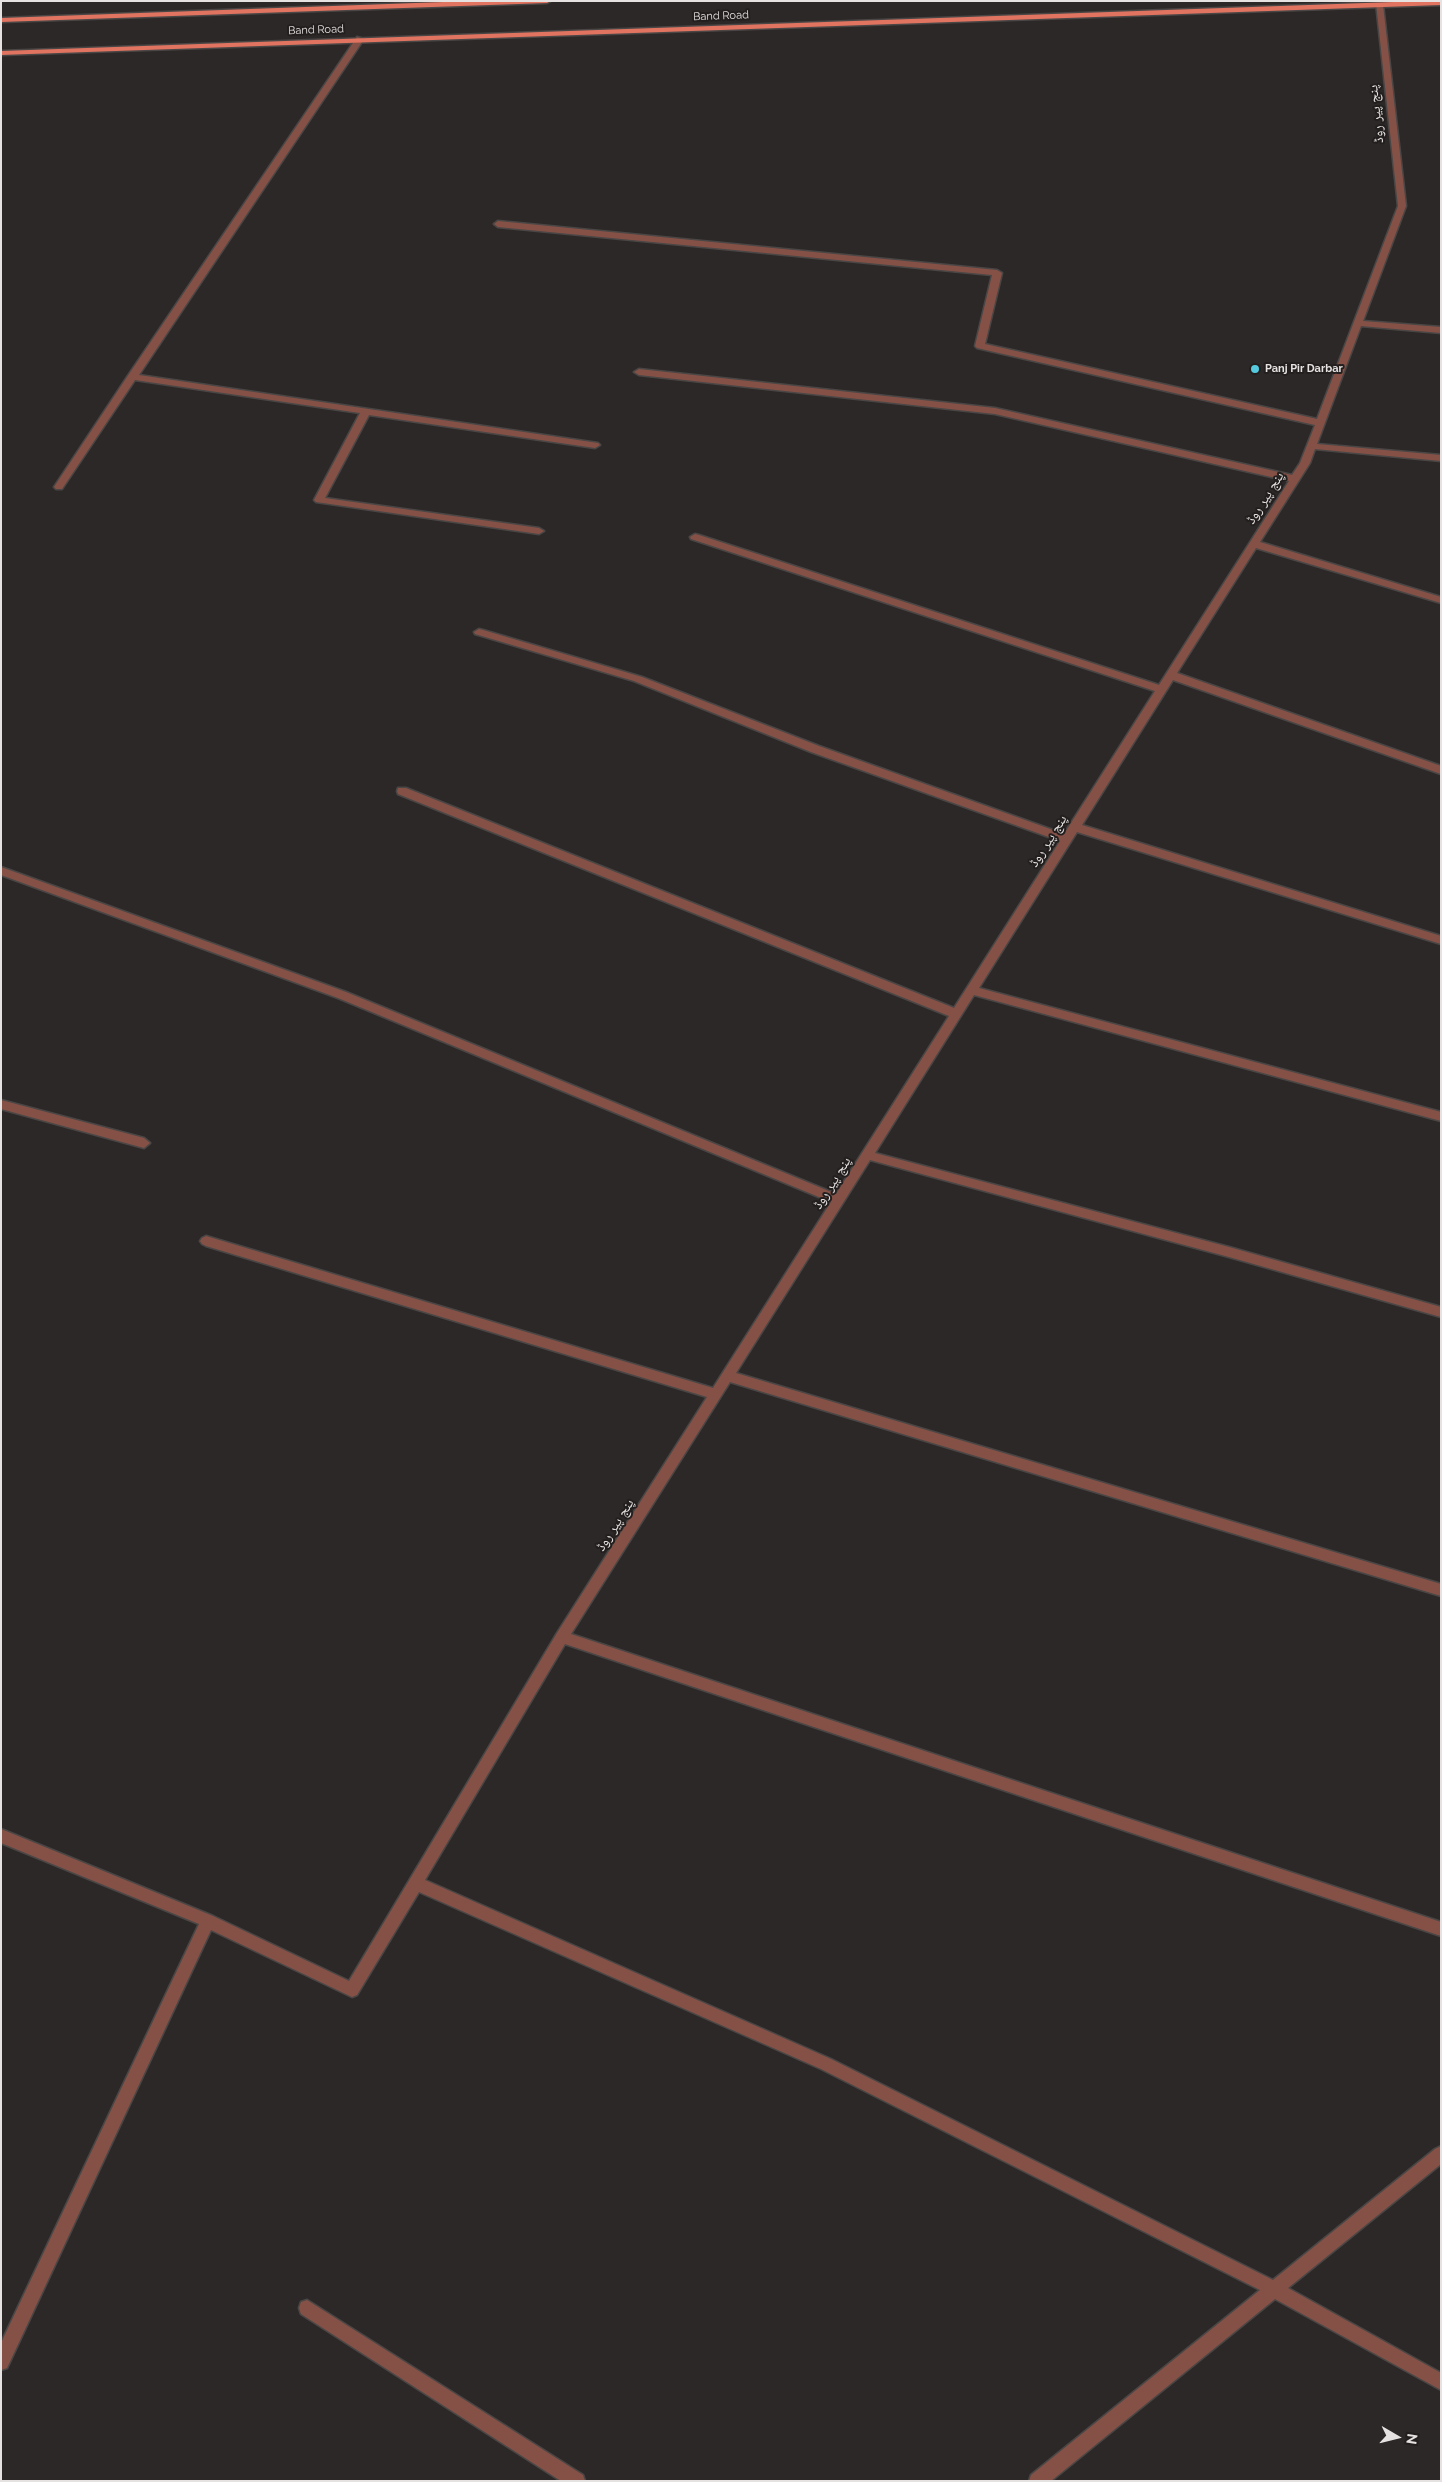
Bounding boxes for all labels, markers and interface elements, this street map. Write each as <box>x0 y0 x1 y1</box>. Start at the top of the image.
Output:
street label: Band Road <box>693 8 749 24</box>
street label: Band Road <box>288 22 344 38</box>
street label: پنج پیر روڈ <box>1365 84 1387 144</box>
place label: Panj Pir Darbar <box>1265 362 1343 376</box>
marker: Panj Pir Darbar <box>1249 363 1261 375</box>
street label: پنج پیر روڈ <box>1242 469 1288 527</box>
street label: پنج پیر روڈ <box>1025 812 1071 870</box>
street label: پنج پیر روڈ <box>809 1154 855 1212</box>
street label: پنج پیر روڈ <box>592 1496 638 1554</box>
north arrow <box>1372 2412 1422 2462</box>
text: N <box>1403 2433 1421 2445</box>

